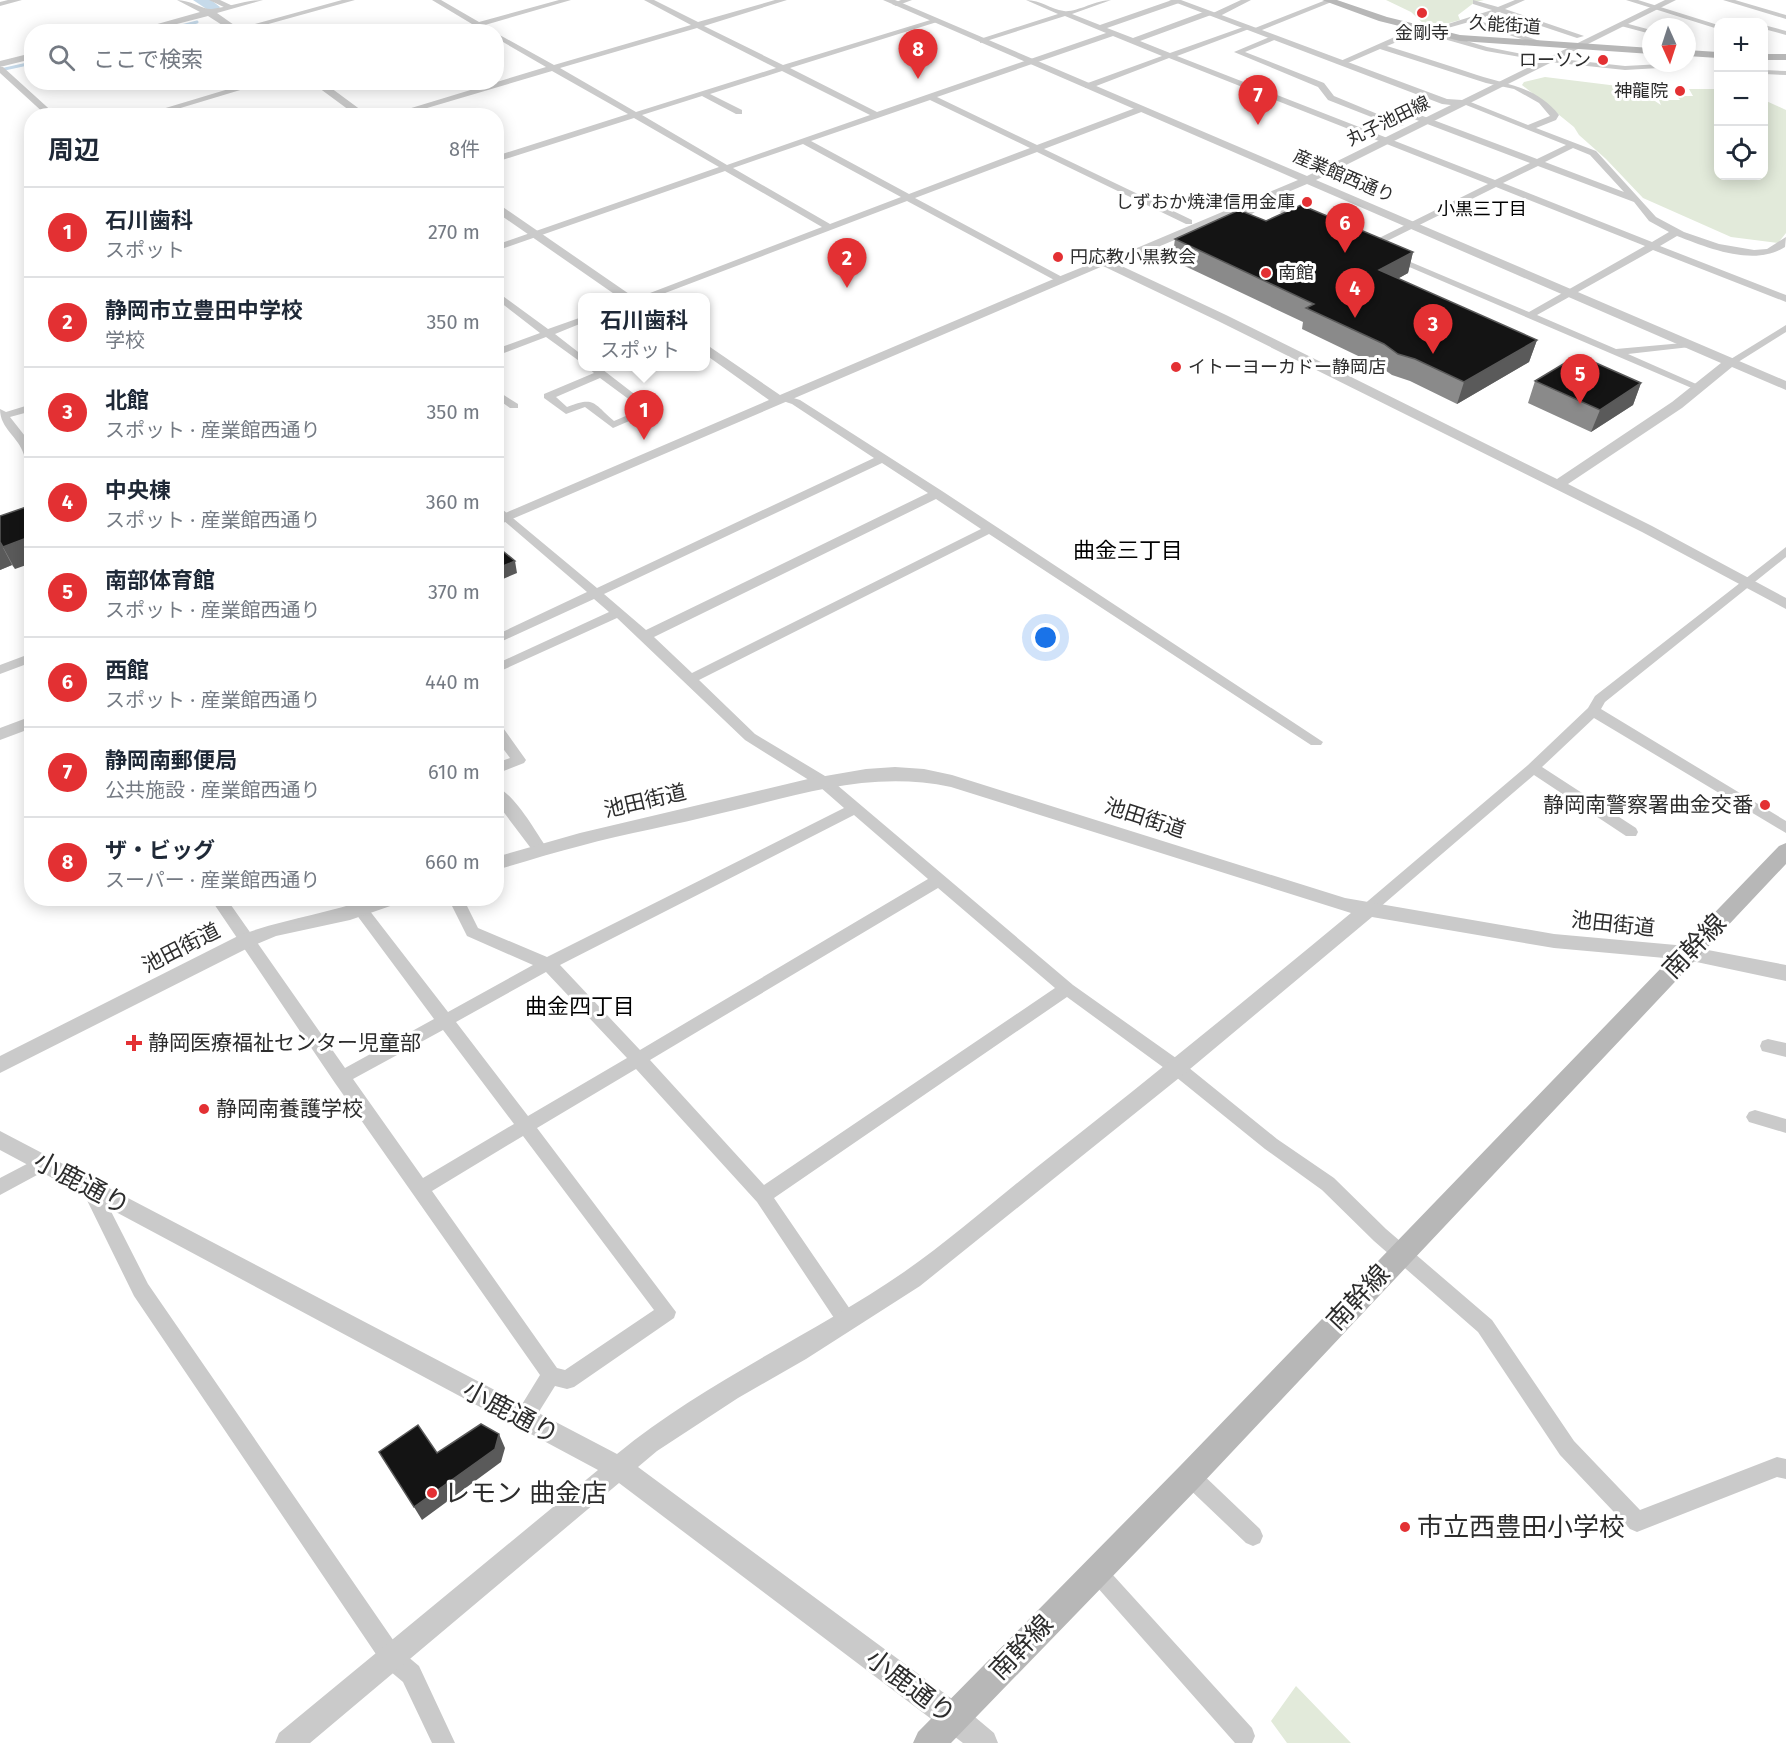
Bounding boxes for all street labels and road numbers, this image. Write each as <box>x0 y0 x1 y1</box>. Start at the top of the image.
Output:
street label: 久能街道 <box>1468 12 1542 38</box>
street label: 丸子池田線 <box>1343 91 1433 151</box>
street label: 産業館西通り <box>1290 145 1398 207</box>
street label: 池田街道 <box>601 779 689 823</box>
street label: 池田街道 <box>1101 793 1189 843</box>
street label: 池田街道 <box>1570 907 1656 941</box>
street label: 南幹線 <box>1656 908 1733 985</box>
street label: 池田街道 <box>138 917 224 979</box>
street label: 小鹿通り <box>29 1145 135 1222</box>
street label: 南幹線 <box>1320 1258 1396 1336</box>
street label: 小鹿通り <box>458 1374 564 1451</box>
street label: 南幹線 <box>983 1609 1060 1686</box>
street label: 小鹿通り <box>860 1643 962 1730</box>

